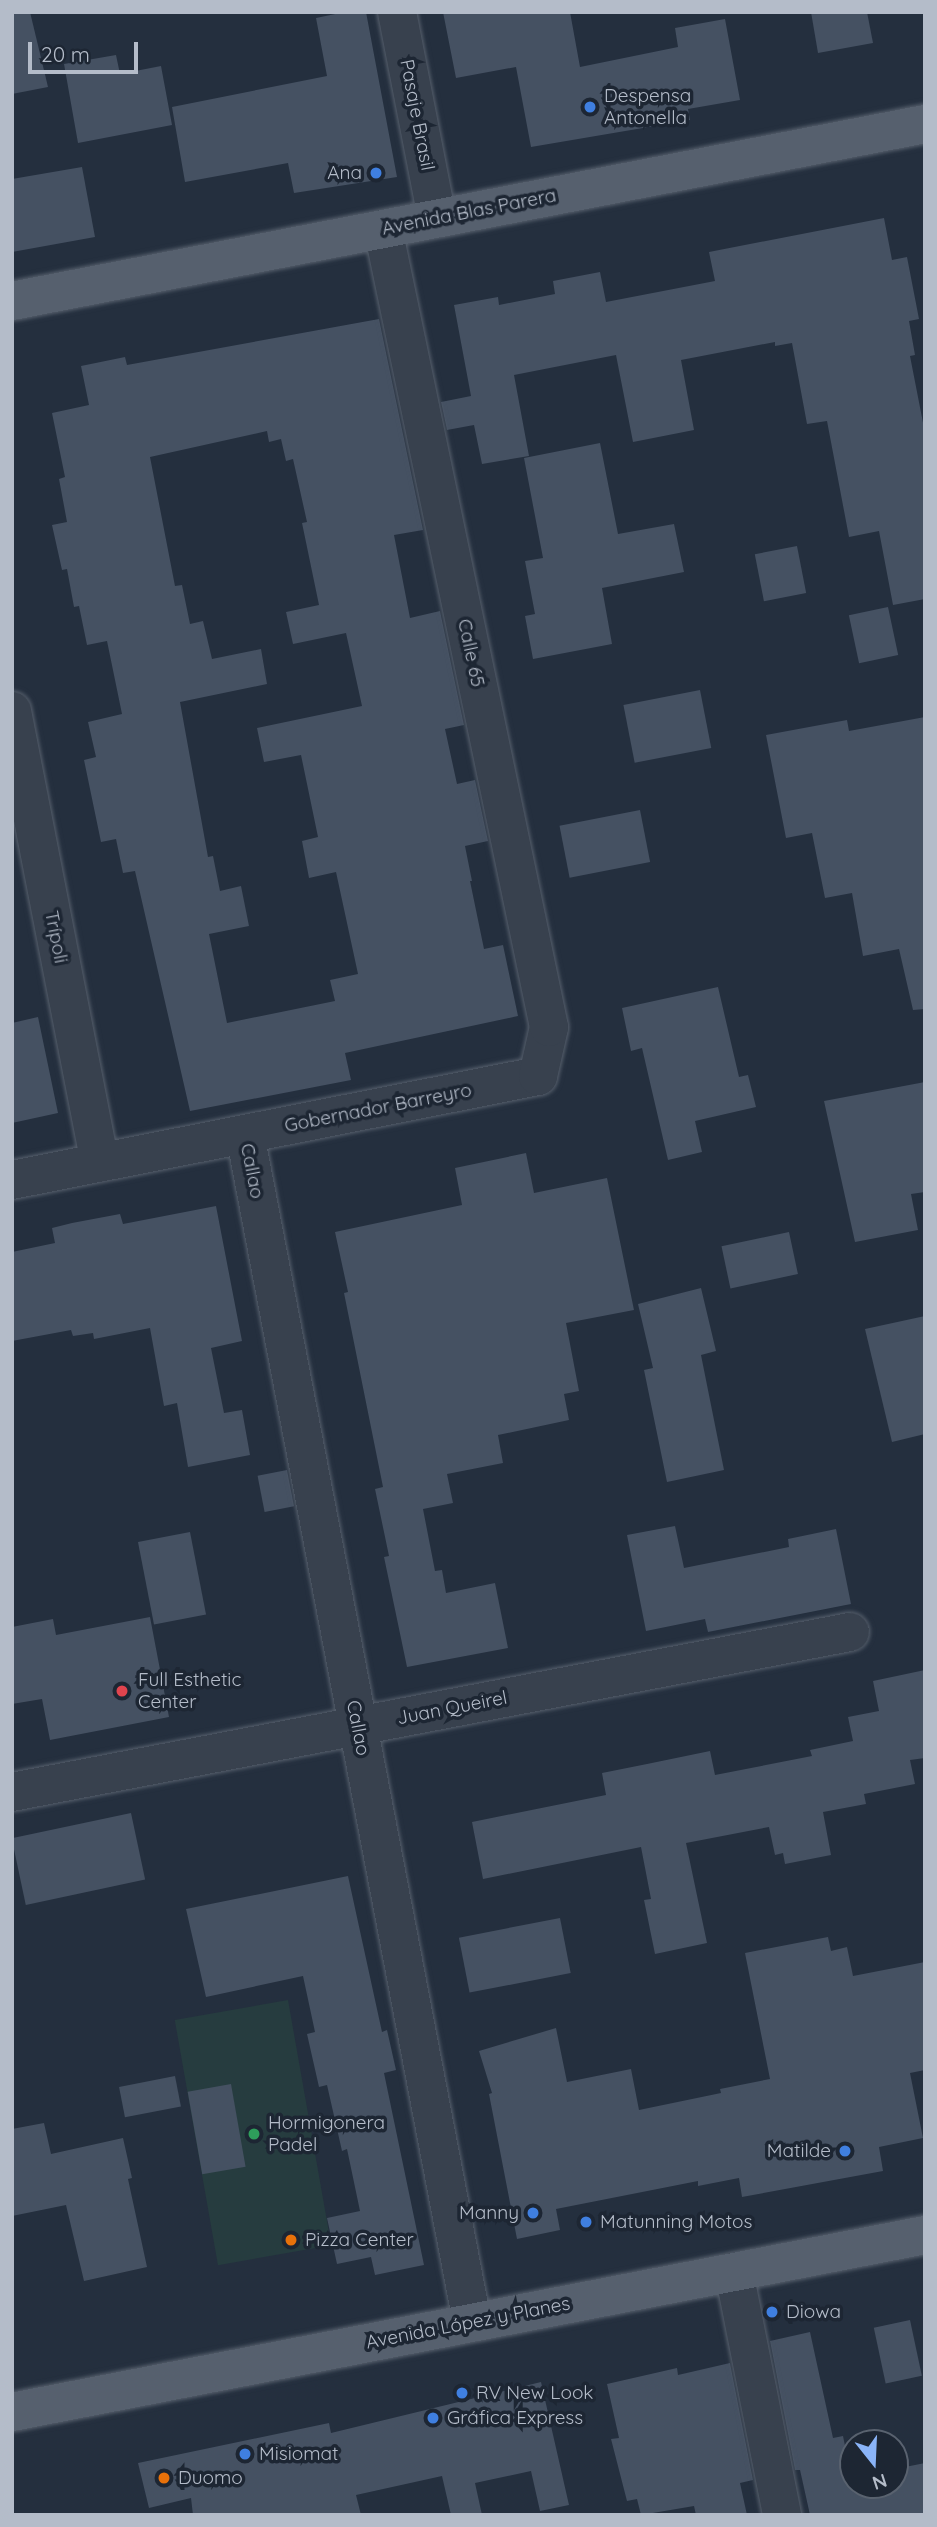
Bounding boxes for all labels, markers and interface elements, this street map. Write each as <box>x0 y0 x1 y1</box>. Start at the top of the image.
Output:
scale bar <box>32 28 142 72</box>
text: 20 m <box>41 41 90 67</box>
street label: Pasaje Brasil <box>395 58 439 172</box>
place label: Despensa Antonella <box>604 85 691 129</box>
marker: Despensa Antonella <box>582 99 598 115</box>
place label: Ana <box>327 162 362 184</box>
marker: Ana <box>368 165 384 181</box>
street label: Avenida Blas Parera <box>380 184 558 240</box>
street label: Calle 65 <box>453 617 489 689</box>
street label: Trípoli <box>40 909 72 965</box>
street label: Gobernador Barreyro <box>283 1079 473 1137</box>
street label: Callao <box>236 1142 268 1200</box>
place label: Full Esthetic Center <box>138 1669 241 1713</box>
marker: Full Esthetic Center <box>112 1681 132 1701</box>
street label: Juan Queirel <box>395 1686 509 1730</box>
street label: Callao <box>342 1699 374 1757</box>
place label: Hormigonera Padel <box>268 2112 385 2156</box>
marker: Hormigonera Padel <box>246 2126 262 2142</box>
place label: Matilde <box>767 2140 831 2162</box>
marker: Matilde <box>837 2143 853 2159</box>
place label: Manny <box>459 2202 519 2224</box>
marker: Manny <box>525 2205 541 2221</box>
place label: Matunning Motos <box>600 2211 752 2233</box>
marker: Matunning Motos <box>578 2214 594 2230</box>
place label: Pizza Center <box>305 2229 414 2251</box>
marker: Pizza Center <box>283 2232 299 2248</box>
street label: Avenida López y Planes <box>364 2292 572 2354</box>
place label: Diowa <box>786 2301 841 2323</box>
marker: Diowa <box>764 2304 780 2320</box>
place label: RV New Look <box>476 2382 594 2404</box>
marker: RV New Look <box>454 2385 470 2401</box>
place label: Gráfica Express <box>447 2407 583 2429</box>
marker: Gráfica Express <box>425 2410 441 2426</box>
north arrow <box>839 2429 909 2499</box>
place label: Misiomat <box>259 2443 339 2465</box>
marker: Misiomat <box>237 2446 253 2462</box>
place label: Duomo <box>178 2467 243 2489</box>
text: N <box>870 2468 890 2496</box>
marker: Duomo <box>156 2470 172 2486</box>

